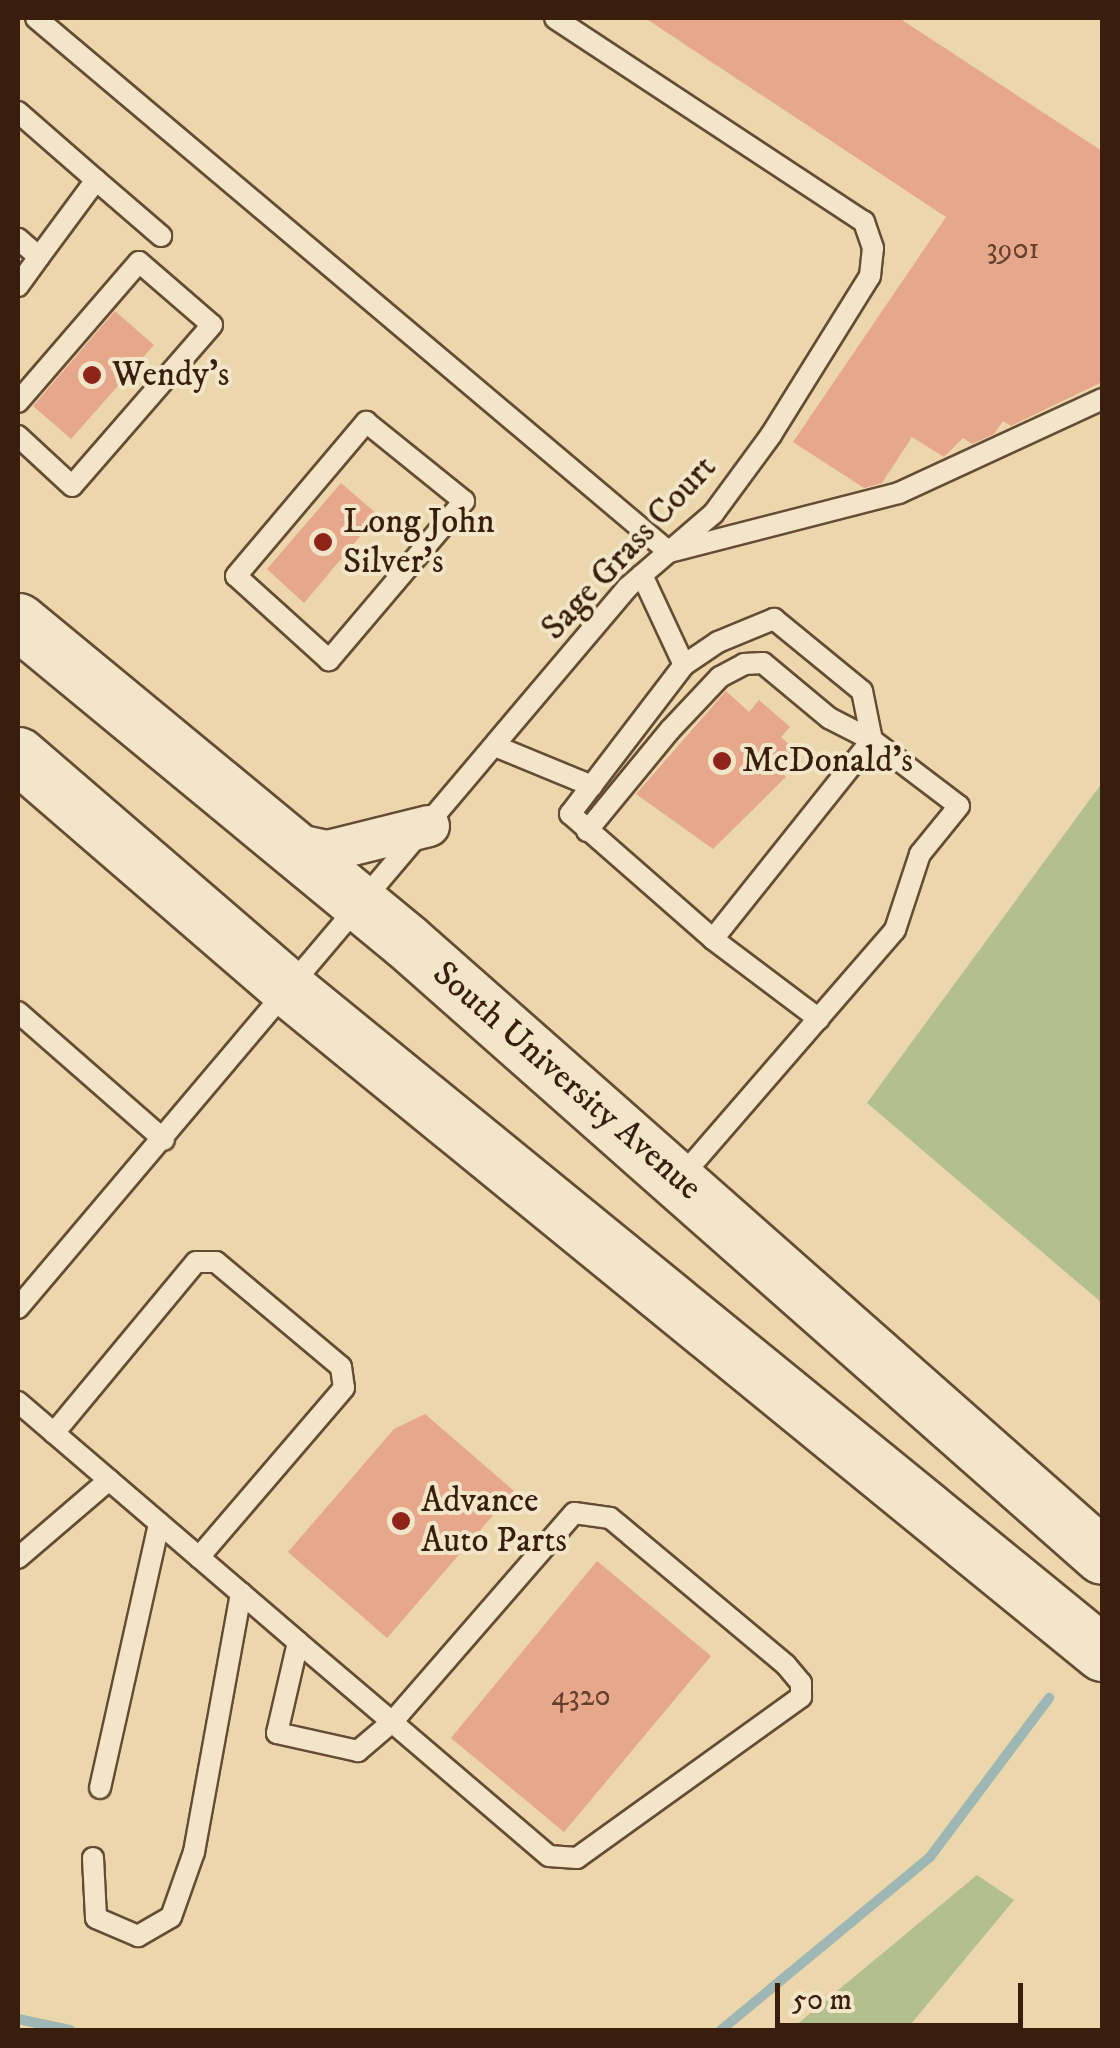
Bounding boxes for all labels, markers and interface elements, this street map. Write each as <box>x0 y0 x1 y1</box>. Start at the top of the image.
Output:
house number: 3901 <box>986 232 1040 268</box>
place label: Wendy's <box>112 354 230 396</box>
marker: Wendy's <box>81 364 103 386</box>
street label: Sage Grass Court <box>533 447 725 649</box>
place label: Long John Silver's <box>343 501 495 583</box>
marker: Long John Silver's <box>312 531 334 553</box>
place label: McDonald's <box>742 740 913 782</box>
marker: McDonald's <box>711 750 733 772</box>
street label: South University Avenue <box>424 953 710 1209</box>
place label: Advance Auto Parts <box>421 1480 567 1562</box>
marker: Advance Auto Parts <box>390 1510 412 1532</box>
house number: 4320 <box>551 1679 611 1715</box>
scale bar <box>780 1963 1028 2025</box>
text: 50 m <box>792 1982 852 2019</box>

